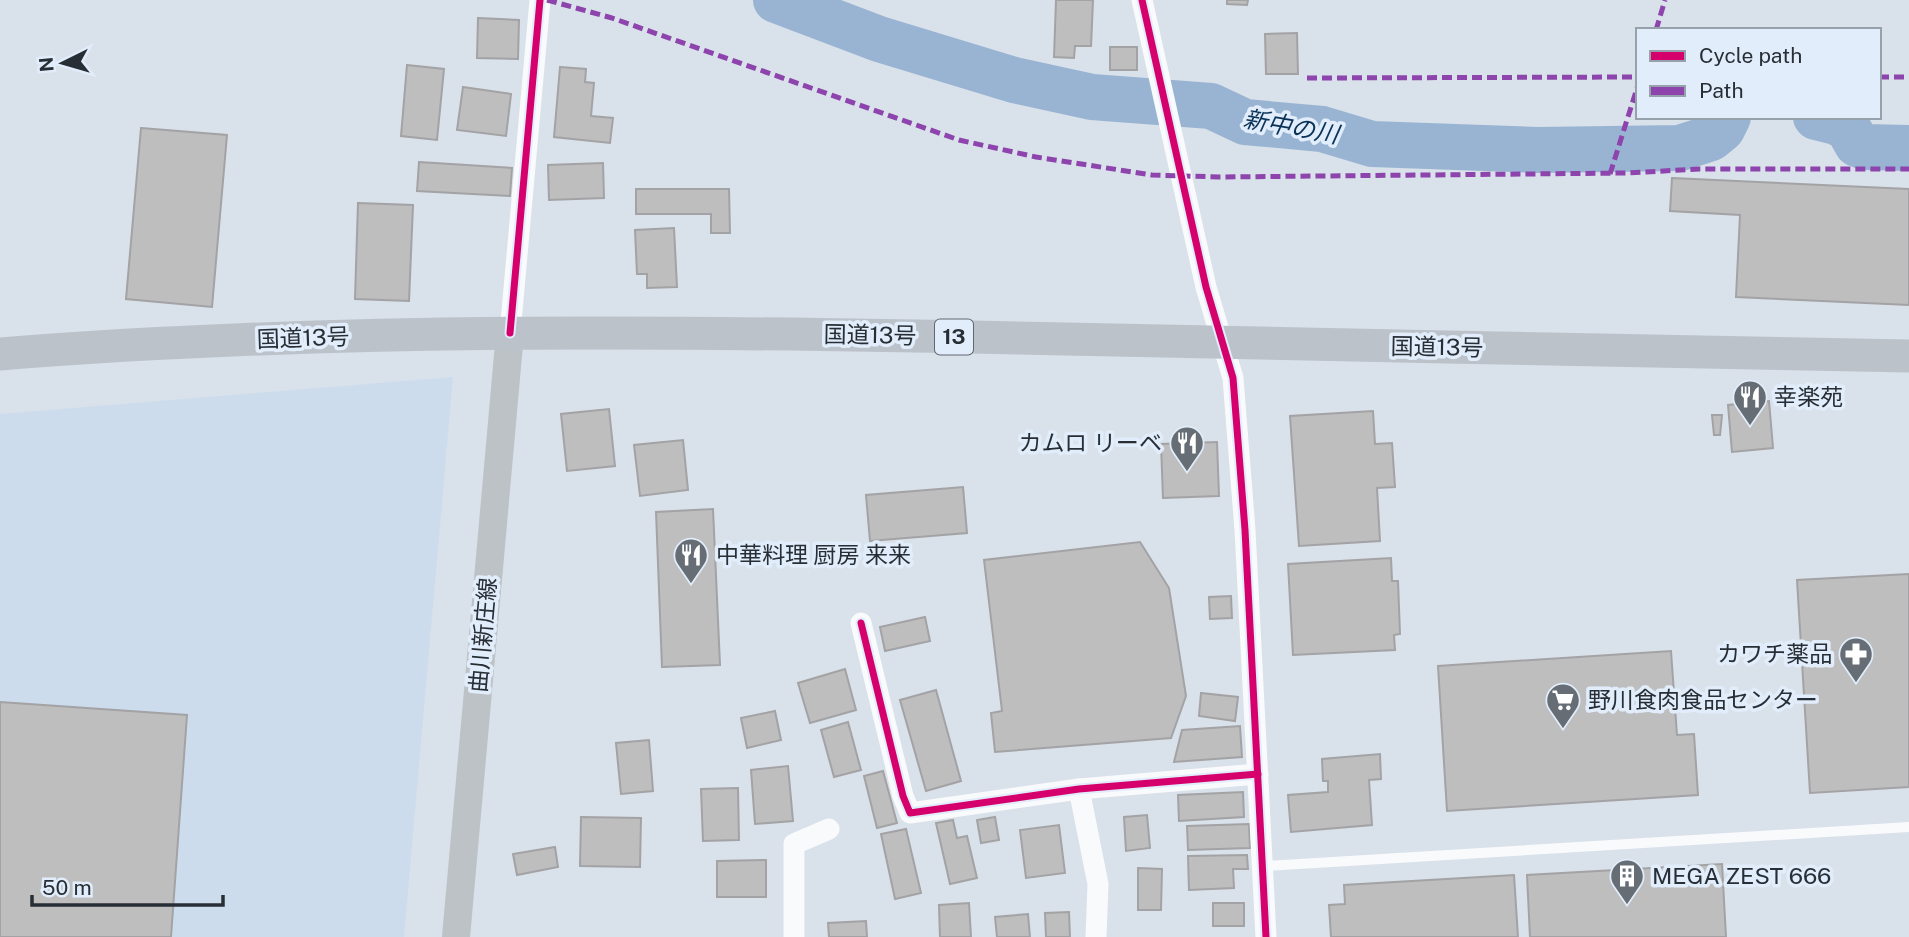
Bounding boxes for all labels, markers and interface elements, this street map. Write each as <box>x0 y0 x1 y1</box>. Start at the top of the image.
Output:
north arrow <box>28 28 98 98</box>
legend <box>1636 28 1881 119</box>
text: Cycle path <box>1699 43 1802 68</box>
text: N <box>34 56 58 73</box>
text: Path <box>1699 78 1744 103</box>
water label: 新中の川 <box>1241 104 1344 149</box>
street label: 国道13号 <box>823 320 917 349</box>
road number: 13 <box>935 320 973 354</box>
street label: 国道13号 <box>256 322 350 353</box>
street label: 国道13号 <box>1390 332 1484 361</box>
restaurant icon: 幸楽苑 <box>1731 378 1769 427</box>
place label: 幸楽苑 <box>1774 383 1843 410</box>
restaurant icon: カムロ リーベ <box>1168 424 1206 473</box>
place label: カムロ リーベ <box>1018 429 1162 456</box>
restaurant icon: 中華料理 厨房 来来 <box>672 536 710 585</box>
place label: 中華料理 厨房 来来 <box>716 541 911 568</box>
street label: 曲川新庄線 <box>464 576 501 693</box>
pharmacy icon: カワチ薬品 <box>1837 635 1875 684</box>
place label: カワチ薬品 <box>1717 640 1832 667</box>
supermarket icon: 野川食肉食品センター <box>1544 681 1582 730</box>
place label: 野川食肉食品センター <box>1588 686 1818 713</box>
building icon: MEGA ZEST 666 <box>1608 857 1646 906</box>
place label: MEGA ZEST 666 <box>1652 862 1831 889</box>
scale bar <box>32 864 222 908</box>
text: 50 m <box>42 875 92 900</box>

